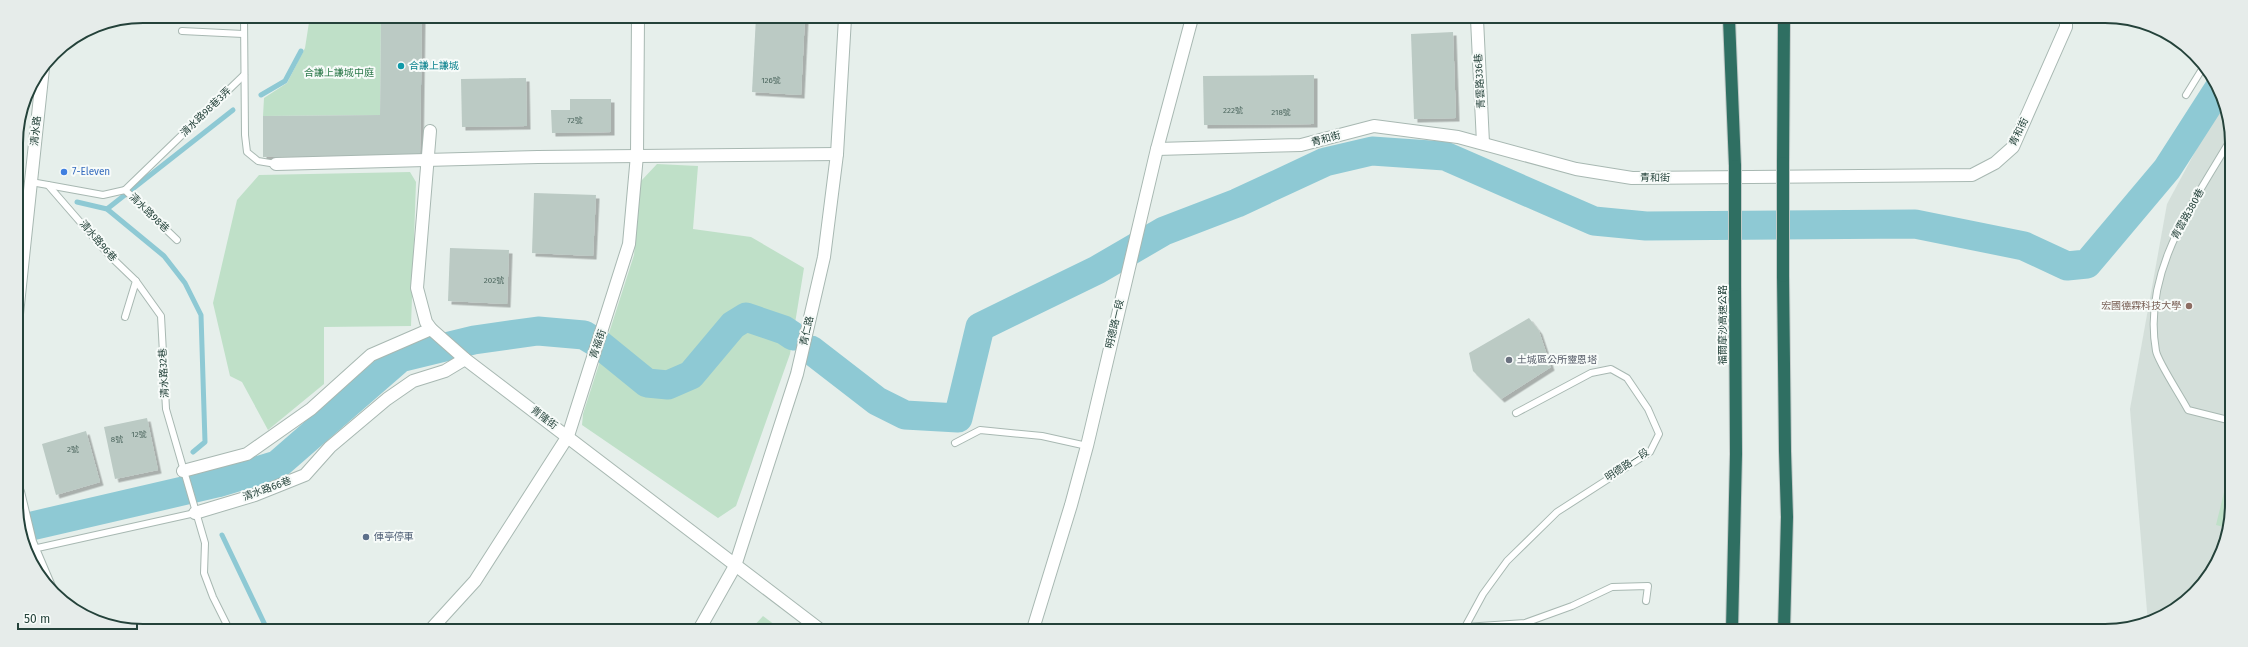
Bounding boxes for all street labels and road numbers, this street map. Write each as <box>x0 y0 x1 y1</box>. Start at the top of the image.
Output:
street label: 青雲路336巷 <box>1473 53 1487 109</box>
street label: 清水路98巷3弄 <box>178 85 234 139</box>
street label: 清水路 <box>28 115 44 147</box>
street label: 青和街 <box>2007 116 2031 148</box>
street label: 青和街 <box>1310 129 1342 149</box>
street label: 青和街 <box>1640 172 1670 184</box>
street label: 青雲路380巷 <box>2169 187 2207 241</box>
street label: 清水路98巷 <box>127 191 171 235</box>
street label: 清水路96巷 <box>77 218 119 264</box>
street label: 福爾摩沙高速公路 <box>1717 285 1729 365</box>
street label: 明德路一段 <box>1104 298 1126 350</box>
street label: 青仁路 <box>798 315 816 347</box>
street label: 青福街 <box>587 328 609 360</box>
street label: 清水路32巷 <box>157 348 171 398</box>
street label: 青隆街 <box>528 404 560 432</box>
street label: 明德路一段 <box>1603 446 1651 484</box>
street label: 清水路66巷 <box>241 475 293 503</box>

